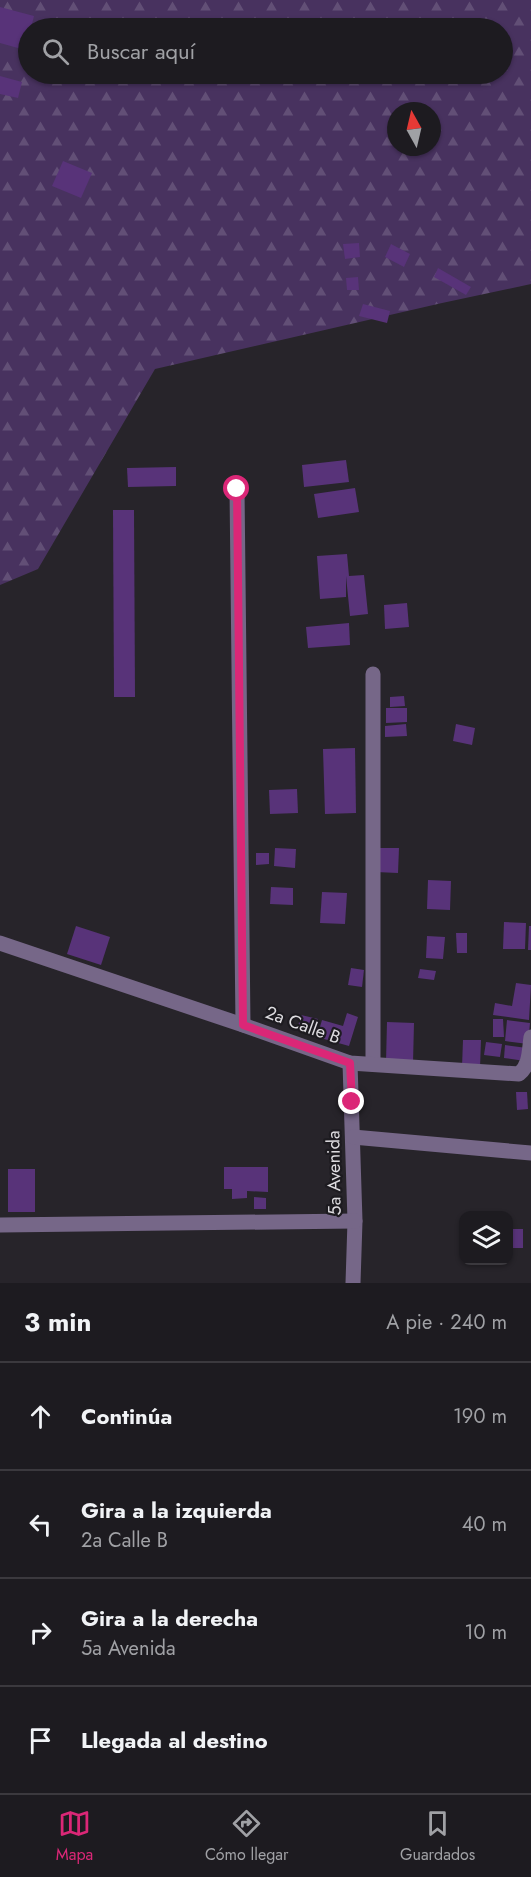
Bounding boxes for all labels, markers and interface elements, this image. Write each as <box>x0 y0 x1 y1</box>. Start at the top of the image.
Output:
search box <box>18 18 513 84</box>
icon: search <box>39 35 72 68</box>
text: Buscar aquí <box>87 35 195 67</box>
north arrow <box>387 102 441 156</box>
route start <box>223 475 249 501</box>
street label: 2a Calle B <box>262 999 344 1051</box>
route end <box>338 1088 364 1114</box>
street label: 5a Avenida <box>320 1130 348 1216</box>
map controls <box>459 1211 513 1265</box>
button: layers <box>459 1211 513 1265</box>
text: 3 min <box>24 1303 91 1341</box>
text: A pie · 240 m <box>386 1308 507 1337</box>
icon: ahead <box>24 1400 57 1433</box>
text: Continúa <box>81 1400 172 1432</box>
text: 190 m <box>453 1402 507 1431</box>
text: Gira a la izquierda <box>81 1494 272 1526</box>
icon: left <box>24 1508 57 1541</box>
text: 40 m <box>462 1510 507 1539</box>
text: 2a Calle B <box>81 1526 168 1555</box>
text: Gira a la derecha <box>81 1602 258 1634</box>
icon: right <box>24 1616 57 1649</box>
text: 10 m <box>464 1618 507 1647</box>
text: 5a Avenida <box>81 1634 176 1663</box>
icon: arrive <box>24 1724 57 1757</box>
text: Llegada al destino <box>81 1724 268 1756</box>
tab: Mapa <box>56 1807 93 1866</box>
tab: Cómo llegar <box>205 1807 289 1866</box>
tab: Guardados <box>400 1807 475 1866</box>

